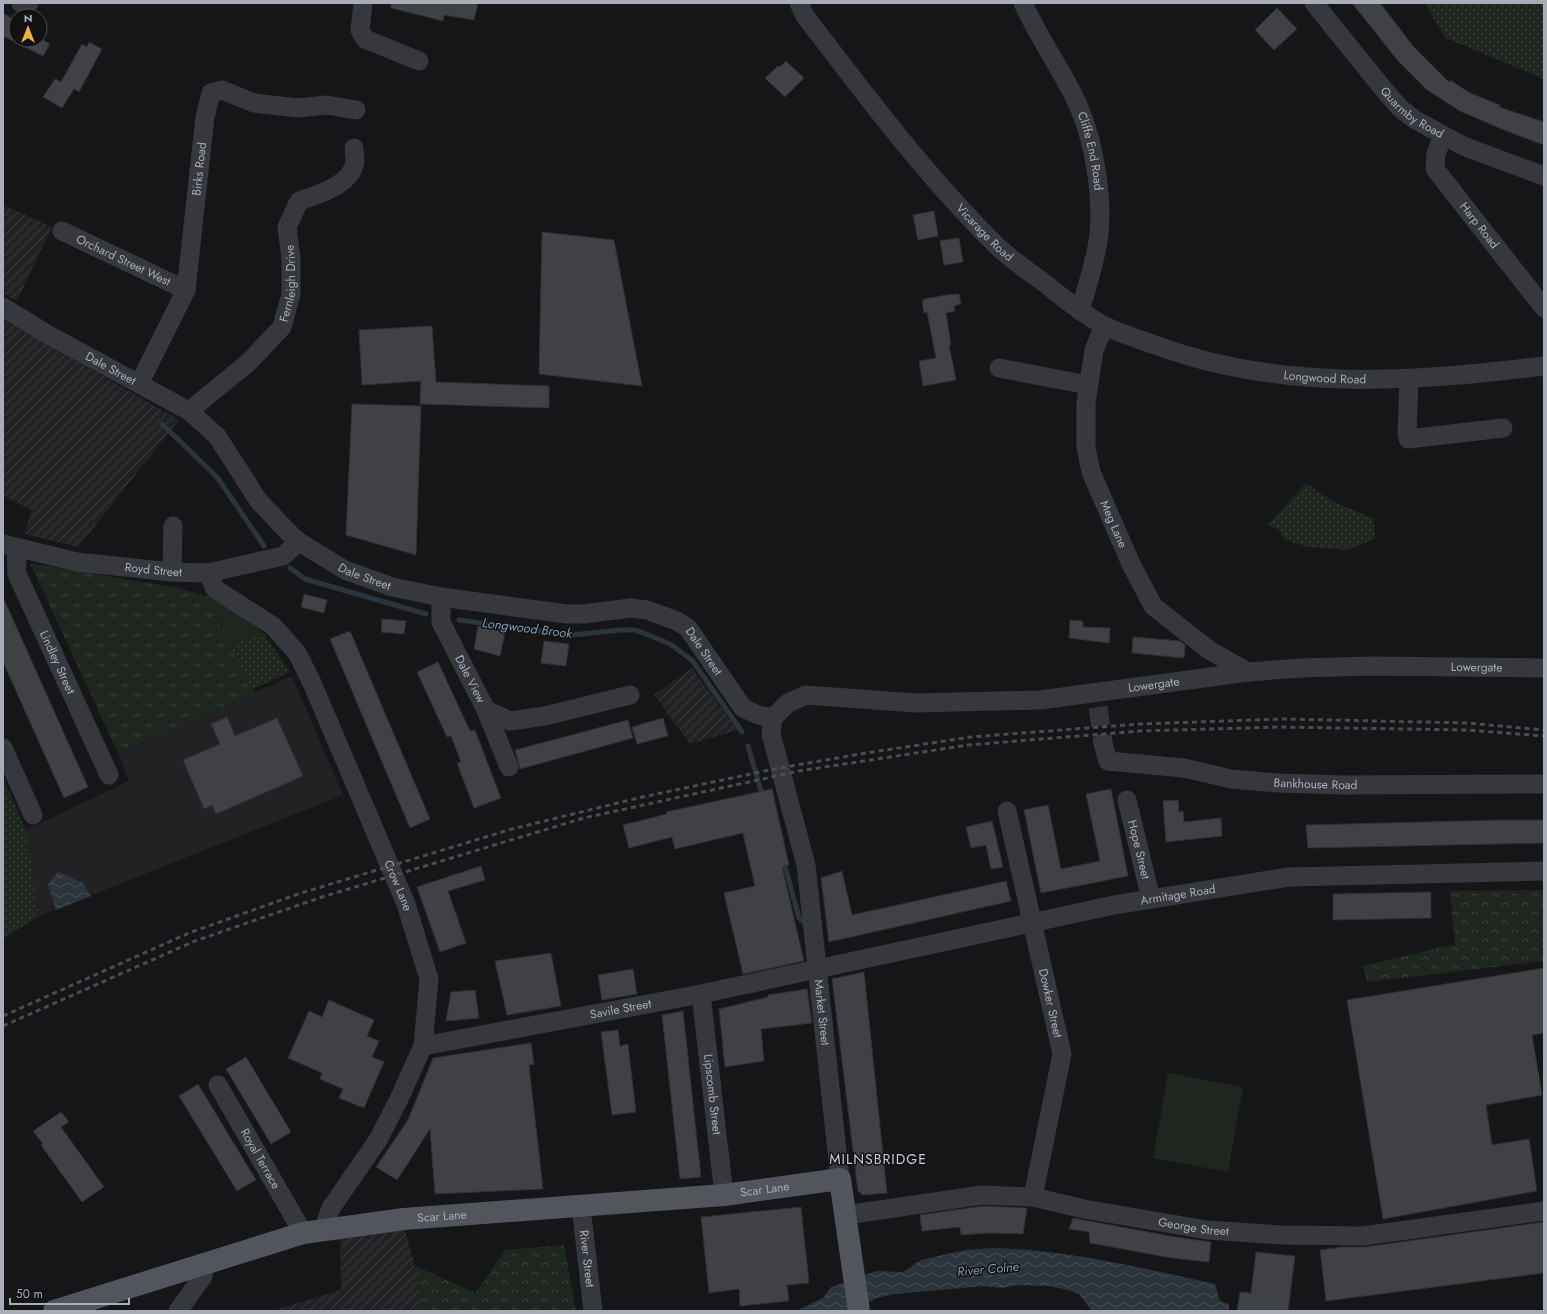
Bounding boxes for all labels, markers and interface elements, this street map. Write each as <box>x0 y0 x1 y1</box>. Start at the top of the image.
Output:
north arrow <box>8 8 48 48</box>
text: N <box>24 10 32 26</box>
street label: Quarmby Road <box>1376 83 1447 143</box>
street label: Cliffe End Road <box>1073 109 1108 191</box>
street label: Birks Road <box>187 141 211 196</box>
street label: Harp Road <box>1455 198 1503 253</box>
street label: Vicarage Road <box>952 200 1017 266</box>
street label: Orchard Street West <box>73 230 174 291</box>
street label: Fernleigh Drive <box>275 244 300 324</box>
street label: Dale Street <box>82 347 139 390</box>
street label: Longwood Road <box>1283 366 1366 388</box>
street label: Meg Lane <box>1095 498 1132 551</box>
street label: Royd Street <box>124 558 182 581</box>
street label: Dale Street <box>334 559 394 595</box>
water label: Longwood Brook <box>481 613 573 643</box>
street label: Dale Street <box>681 623 727 679</box>
street label: Lindley Street <box>35 628 80 697</box>
street label: Dale View <box>450 652 490 707</box>
street label: Lowergate <box>1451 658 1503 677</box>
street label: Lowergate <box>1127 672 1181 697</box>
street label: Bankhouse Road <box>1273 774 1357 794</box>
street label: Hope Street <box>1123 818 1155 881</box>
street label: Crow Lane <box>379 857 417 913</box>
street label: Armitage Road <box>1139 880 1217 910</box>
street label: Dowker Street <box>1034 967 1067 1040</box>
street label: Market Street <box>809 979 834 1046</box>
street label: Savile Street <box>588 994 653 1024</box>
street label: Lipscomb Street <box>699 1053 726 1136</box>
street label: Royal Terrace <box>236 1125 285 1192</box>
district label: MILNSBRIDGE <box>829 1149 927 1169</box>
street label: Scar Lane <box>739 1177 791 1202</box>
street label: Scar Lane <box>417 1205 467 1227</box>
street label: George Street <box>1157 1213 1230 1240</box>
street label: River Street <box>575 1229 599 1288</box>
water label: River Colne <box>956 1257 1020 1281</box>
scale bar <box>10 1280 129 1306</box>
text: 50 m <box>16 1285 43 1303</box>

